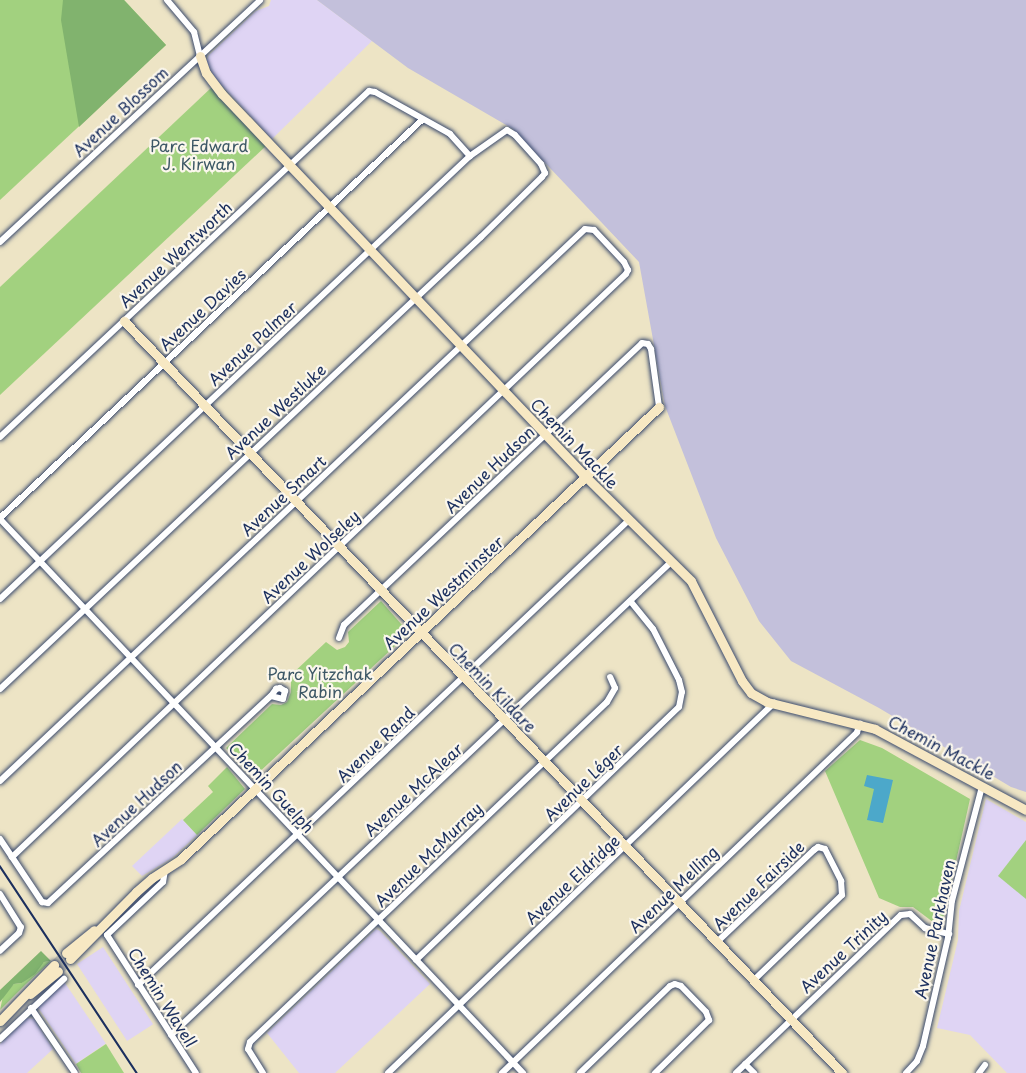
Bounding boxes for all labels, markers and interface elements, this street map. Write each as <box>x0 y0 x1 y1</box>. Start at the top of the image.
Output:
street label: Avenue Blossom <box>69 62 171 160</box>
park label: Parc Edward J. Kirwan <box>150 135 248 173</box>
street label: Avenue Wentworth <box>115 197 235 311</box>
street label: Avenue Davies <box>155 264 249 354</box>
street label: Avenue Palmer <box>204 297 300 389</box>
street label: Avenue Westluke <box>221 360 329 462</box>
street label: Chemin Mackle <box>527 394 623 492</box>
street label: Avenue Hudson <box>440 422 538 516</box>
street label: Avenue Smart <box>237 451 329 539</box>
street label: Avenue Wolseley <box>257 506 363 606</box>
street label: Avenue Westminster <box>379 532 507 652</box>
street label: Chemin Kildare <box>445 638 541 736</box>
park label: Parc Yitzchak Rabin <box>268 663 372 701</box>
street label: Avenue Rand <box>332 702 418 786</box>
street label: Chemin Mackle <box>885 711 999 783</box>
street label: Chemin Guelph <box>225 738 319 836</box>
street label: Avenue McAlear <box>360 739 466 839</box>
street label: Avenue Léger <box>540 740 626 824</box>
street label: Avenue Hudson <box>87 756 185 850</box>
street label: Avenue McMurray <box>370 798 486 910</box>
street label: Avenue Eldridge <box>521 831 623 927</box>
street label: Avenue Fairside <box>708 837 808 933</box>
street label: Avenue Melling <box>625 842 721 936</box>
street label: Avenue Parkhaven <box>910 858 958 1000</box>
street label: Avenue Trinity <box>796 906 890 996</box>
street label: Chemin Wavell <box>125 944 201 1050</box>

